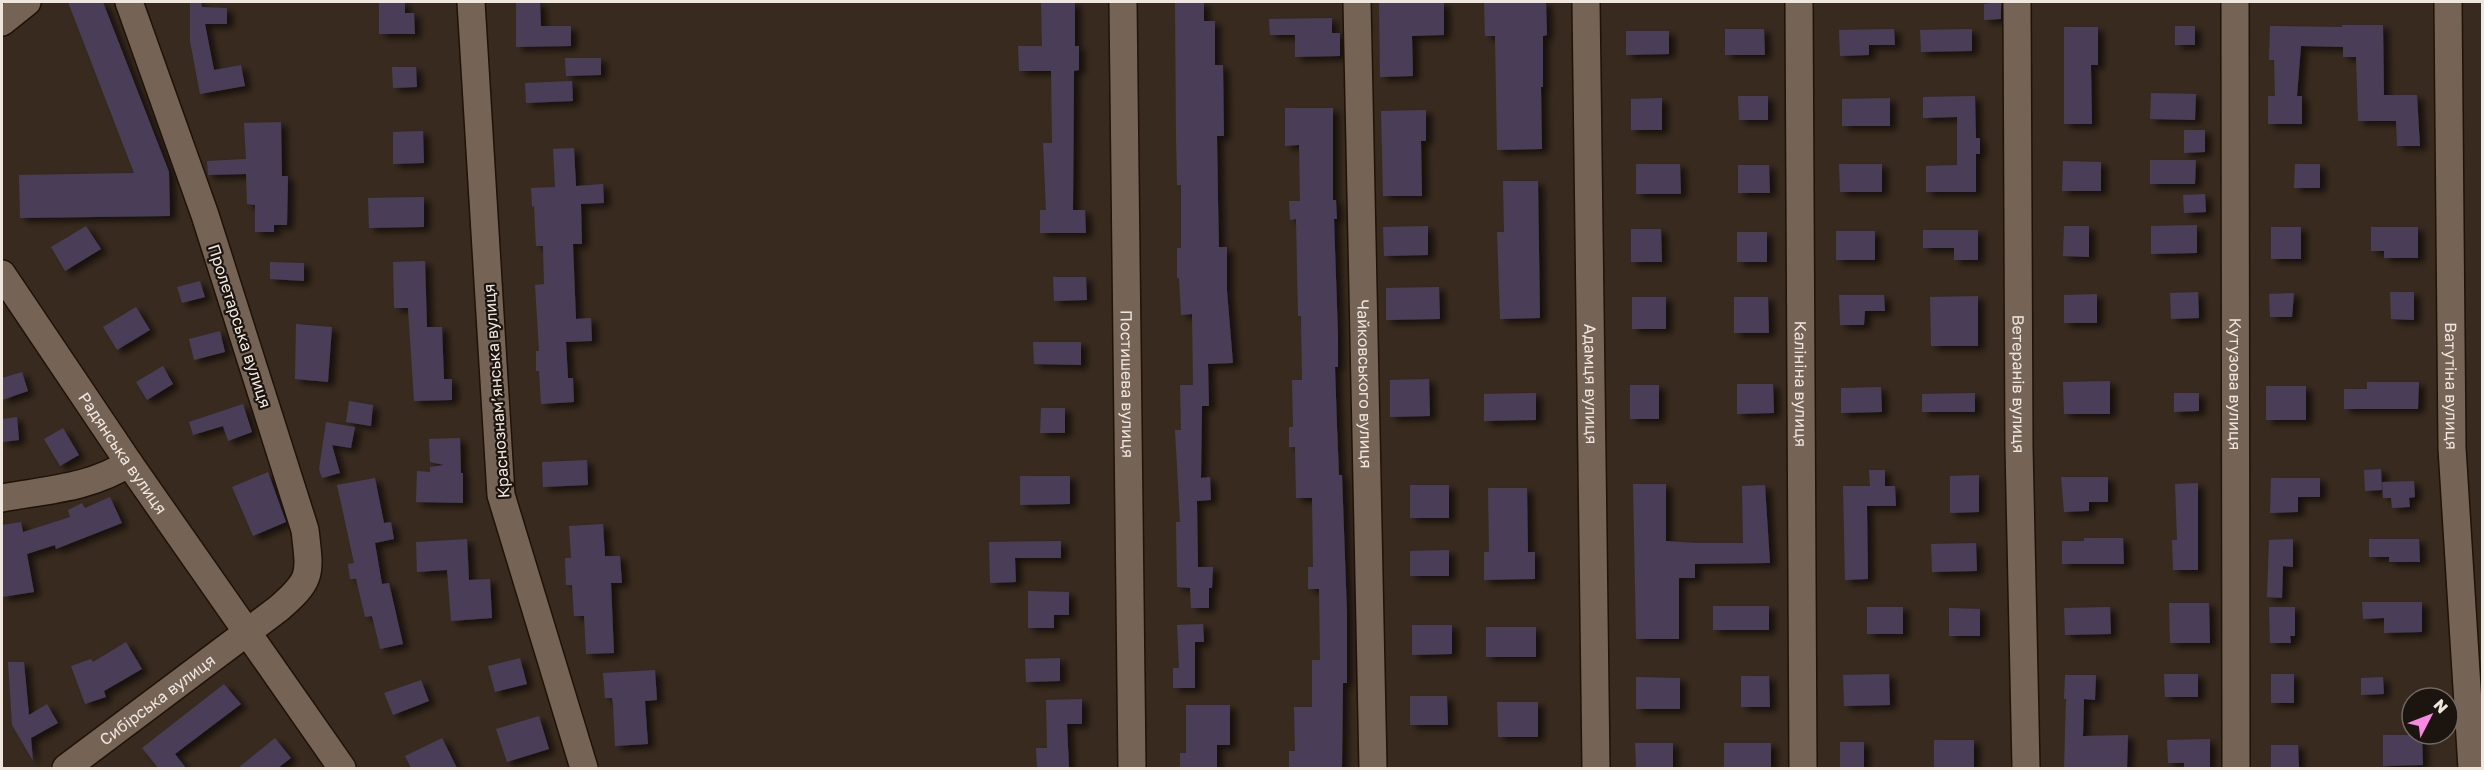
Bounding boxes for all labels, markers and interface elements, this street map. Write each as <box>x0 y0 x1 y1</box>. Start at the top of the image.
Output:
street label: Пролетарська вулиця <box>204 242 276 410</box>
street label: Краснознамʼянська вулиця <box>479 283 513 499</box>
street label: Чайковського вулиця <box>1353 299 1377 469</box>
street label: Постишева вулиця <box>1117 310 1138 458</box>
street label: Ветеранів вулиця <box>2008 315 2029 454</box>
street label: Кутузова вулиця <box>2225 318 2246 450</box>
street label: Калініна вулиця <box>1791 321 1811 447</box>
street label: Ватутіна вулиця <box>2441 322 2462 450</box>
street label: Адамця вулиця <box>1580 324 1602 444</box>
street label: Радянська вулиця <box>74 388 172 518</box>
street label: Сибірська вулиця <box>95 650 219 749</box>
north arrow <box>2400 686 2460 746</box>
text: N <box>2430 695 2453 717</box>

